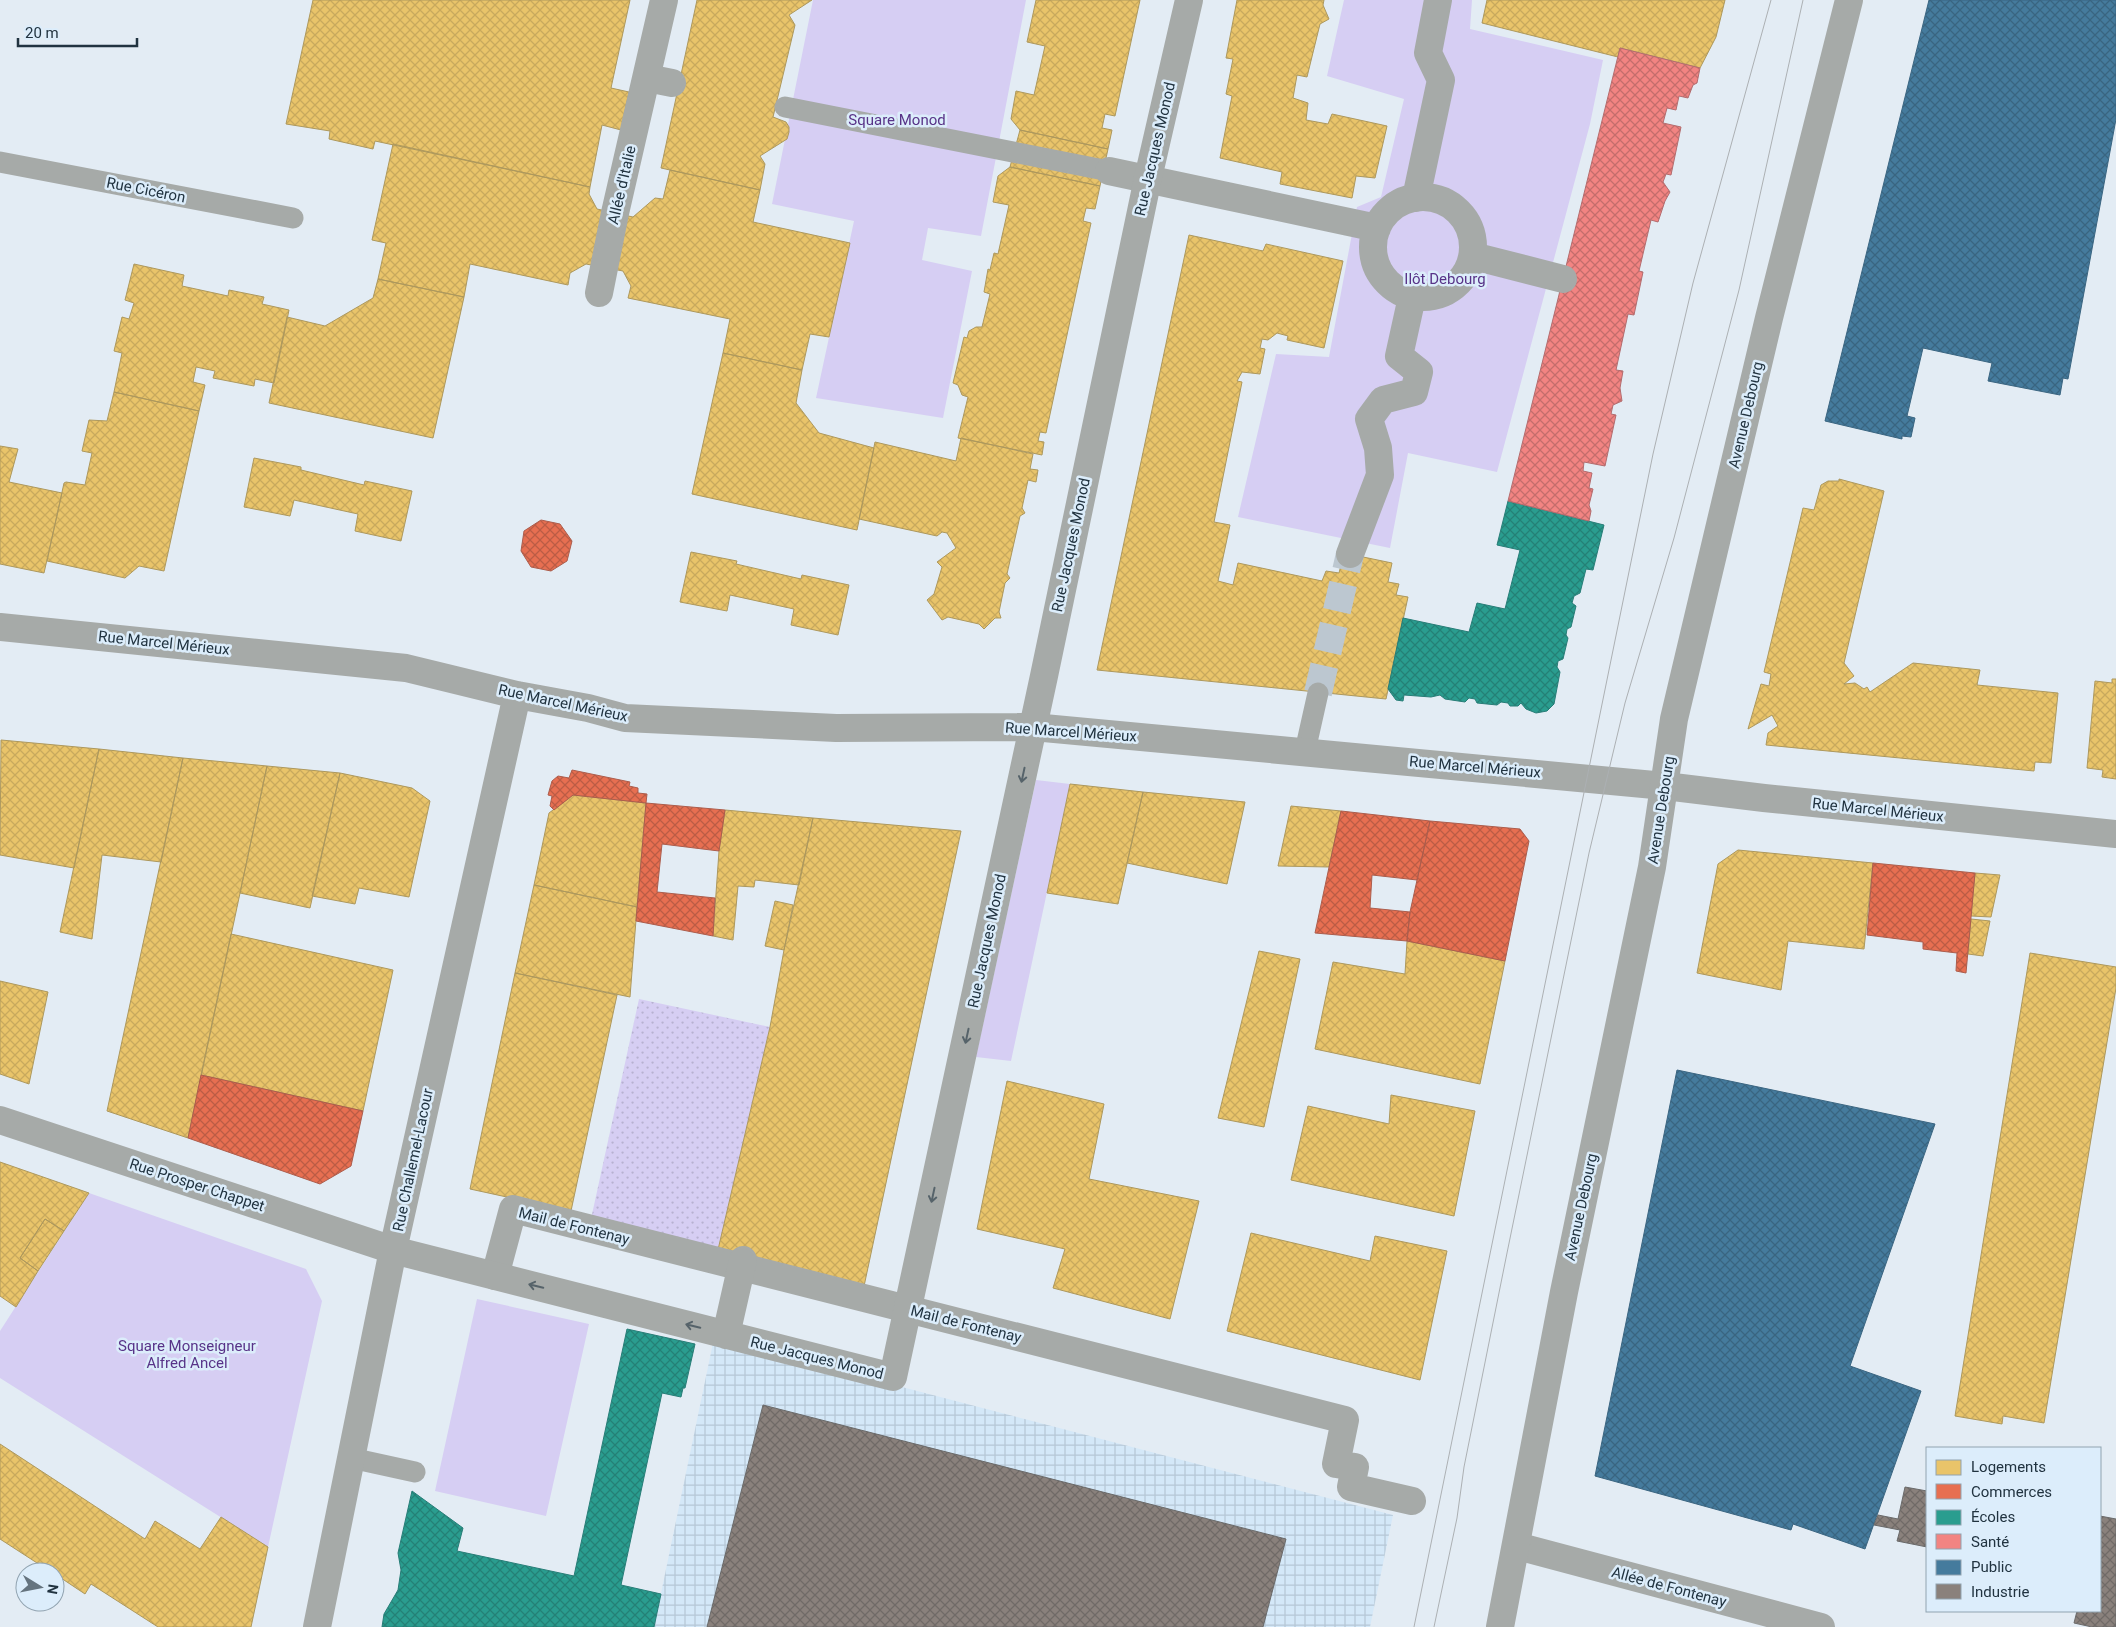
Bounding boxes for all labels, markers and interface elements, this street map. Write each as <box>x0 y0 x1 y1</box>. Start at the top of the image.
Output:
scale bar <box>18 15 136 47</box>
text: 20 m <box>25 24 59 42</box>
street label: Rue Jacques Monod <box>1131 80 1179 218</box>
park label: Square Monod <box>848 111 946 129</box>
street label: Allée d'Italie <box>604 144 640 226</box>
street label: Rue Cicéron <box>105 174 187 206</box>
park label: Ilôt Debourg <box>1404 270 1486 288</box>
street label: Avenue Debourg <box>1725 360 1767 470</box>
street label: Rue Jacques Monod <box>1048 476 1094 614</box>
street label: Rue Marcel Mérieux <box>97 627 231 659</box>
street label: Rue Marcel Mérieux <box>497 680 630 726</box>
street label: Rue Marcel Mérieux <box>1005 718 1138 746</box>
street label: Rue Marcel Mérieux <box>1408 752 1542 782</box>
street label: Avenue Debourg <box>1644 755 1678 865</box>
one-way arrow <box>1018 766 1027 782</box>
street label: Rue Marcel Mérieux <box>1811 794 1945 826</box>
street label: Rue Jacques Monod <box>964 872 1010 1010</box>
one-way arrow <box>962 1028 971 1044</box>
street label: Rue Challemel-Lacour <box>389 1087 437 1233</box>
street label: Avenue Debourg <box>1561 1152 1601 1262</box>
street label: Rue Prosper Chappet <box>127 1155 267 1215</box>
one-way arrow <box>928 1187 937 1203</box>
street label: Mail de Fontenay <box>517 1204 631 1248</box>
one-way arrow <box>529 1281 545 1290</box>
street label: Mail de Fontenay <box>909 1302 1023 1346</box>
one-way arrow <box>686 1321 702 1331</box>
street label: Rue Jacques Monod <box>749 1333 885 1383</box>
park label: Square Monseigneur Alfred Ancel <box>118 1337 256 1372</box>
legend <box>1926 1447 2101 1612</box>
text: Logements <box>1971 1458 2046 1476</box>
text: Commerces <box>1971 1483 2052 1501</box>
text: Écoles <box>1971 1508 2015 1526</box>
text: Santé <box>1971 1533 2009 1551</box>
text: Public <box>1971 1558 2012 1576</box>
north arrow <box>15 1562 65 1612</box>
street label: Allée de Fontenay <box>1610 1563 1728 1611</box>
text: N <box>44 1583 62 1596</box>
text: Industrie <box>1971 1583 2029 1601</box>

